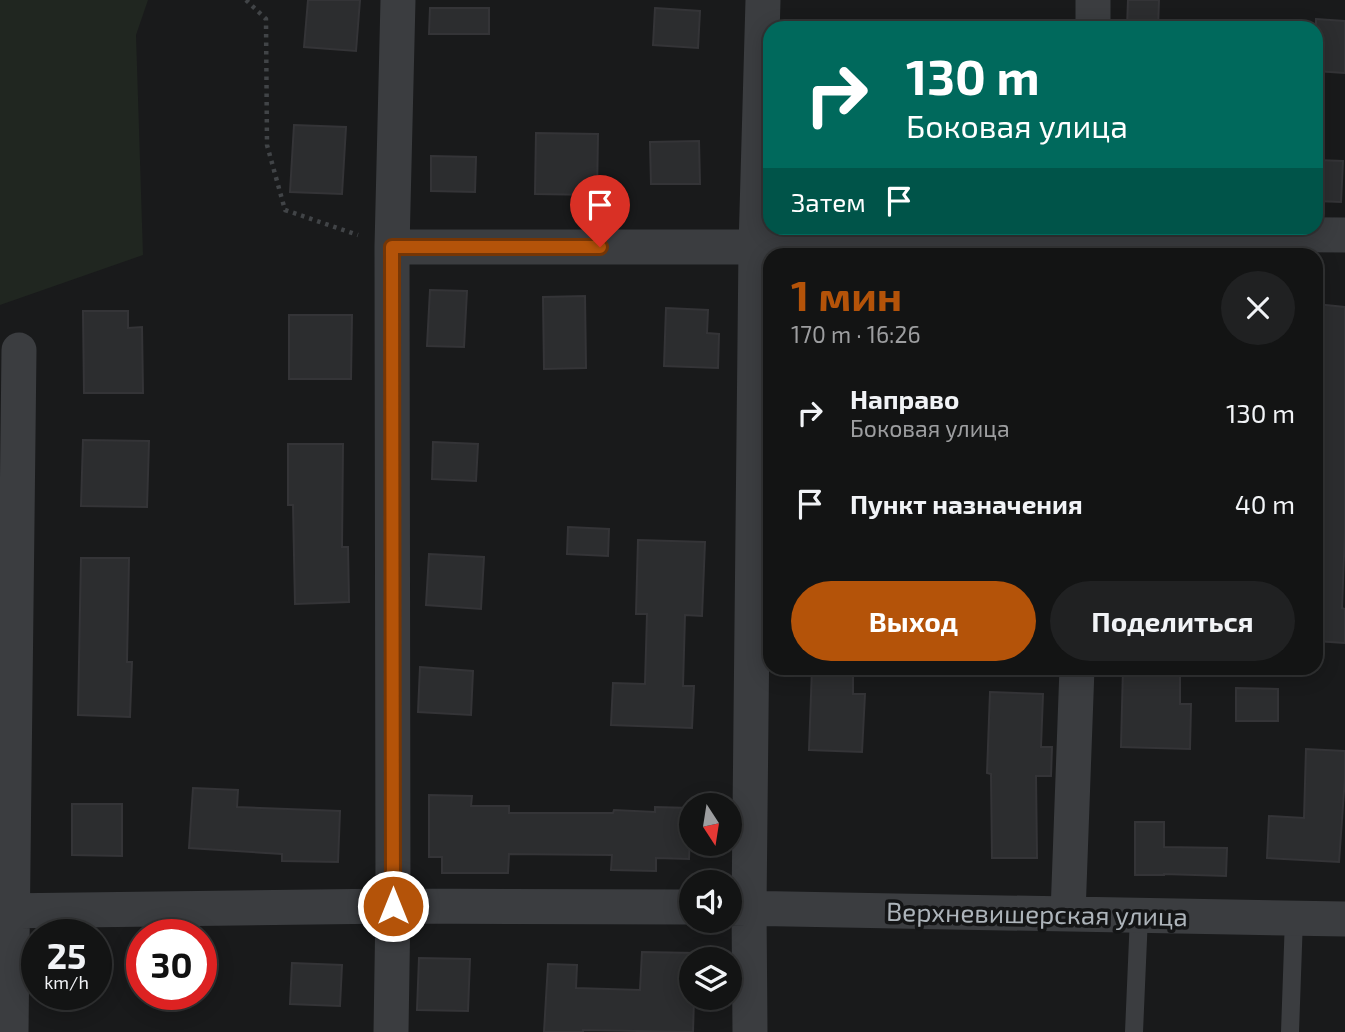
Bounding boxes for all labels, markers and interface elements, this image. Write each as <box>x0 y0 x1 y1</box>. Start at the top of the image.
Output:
text: 130 m <box>906 46 1040 105</box>
icon: right <box>791 49 882 140</box>
text: Боковая улица <box>906 106 1128 144</box>
pin <box>570 175 630 247</box>
icon: arrive <box>880 182 918 220</box>
icon: arrive <box>581 186 619 224</box>
text: Затем <box>791 186 866 217</box>
text: 1 мин <box>791 269 902 319</box>
button: close <box>1221 271 1295 345</box>
text: 170 m · 16:26 <box>791 320 921 348</box>
text: Направо <box>850 383 959 414</box>
icon: right <box>791 394 829 432</box>
text: 130 m <box>1226 397 1295 428</box>
text: Боковая улица <box>850 414 1010 442</box>
icon: arrive <box>791 485 829 523</box>
text: Пункт назначения <box>850 488 1083 519</box>
text: 40 m <box>1235 488 1295 519</box>
button: Выход <box>791 581 1036 661</box>
button: Поделиться <box>1050 581 1295 661</box>
north arrow <box>679 793 742 856</box>
map controls <box>679 793 742 1010</box>
position arrow <box>356 869 430 943</box>
button: sound <box>679 870 742 933</box>
street label: Верхневишерская улица <box>886 895 1188 932</box>
speed limit sign: 30 <box>126 919 217 1010</box>
text: 25 <box>47 934 86 976</box>
button: layers <box>679 947 742 1010</box>
text: km/h <box>44 971 89 993</box>

